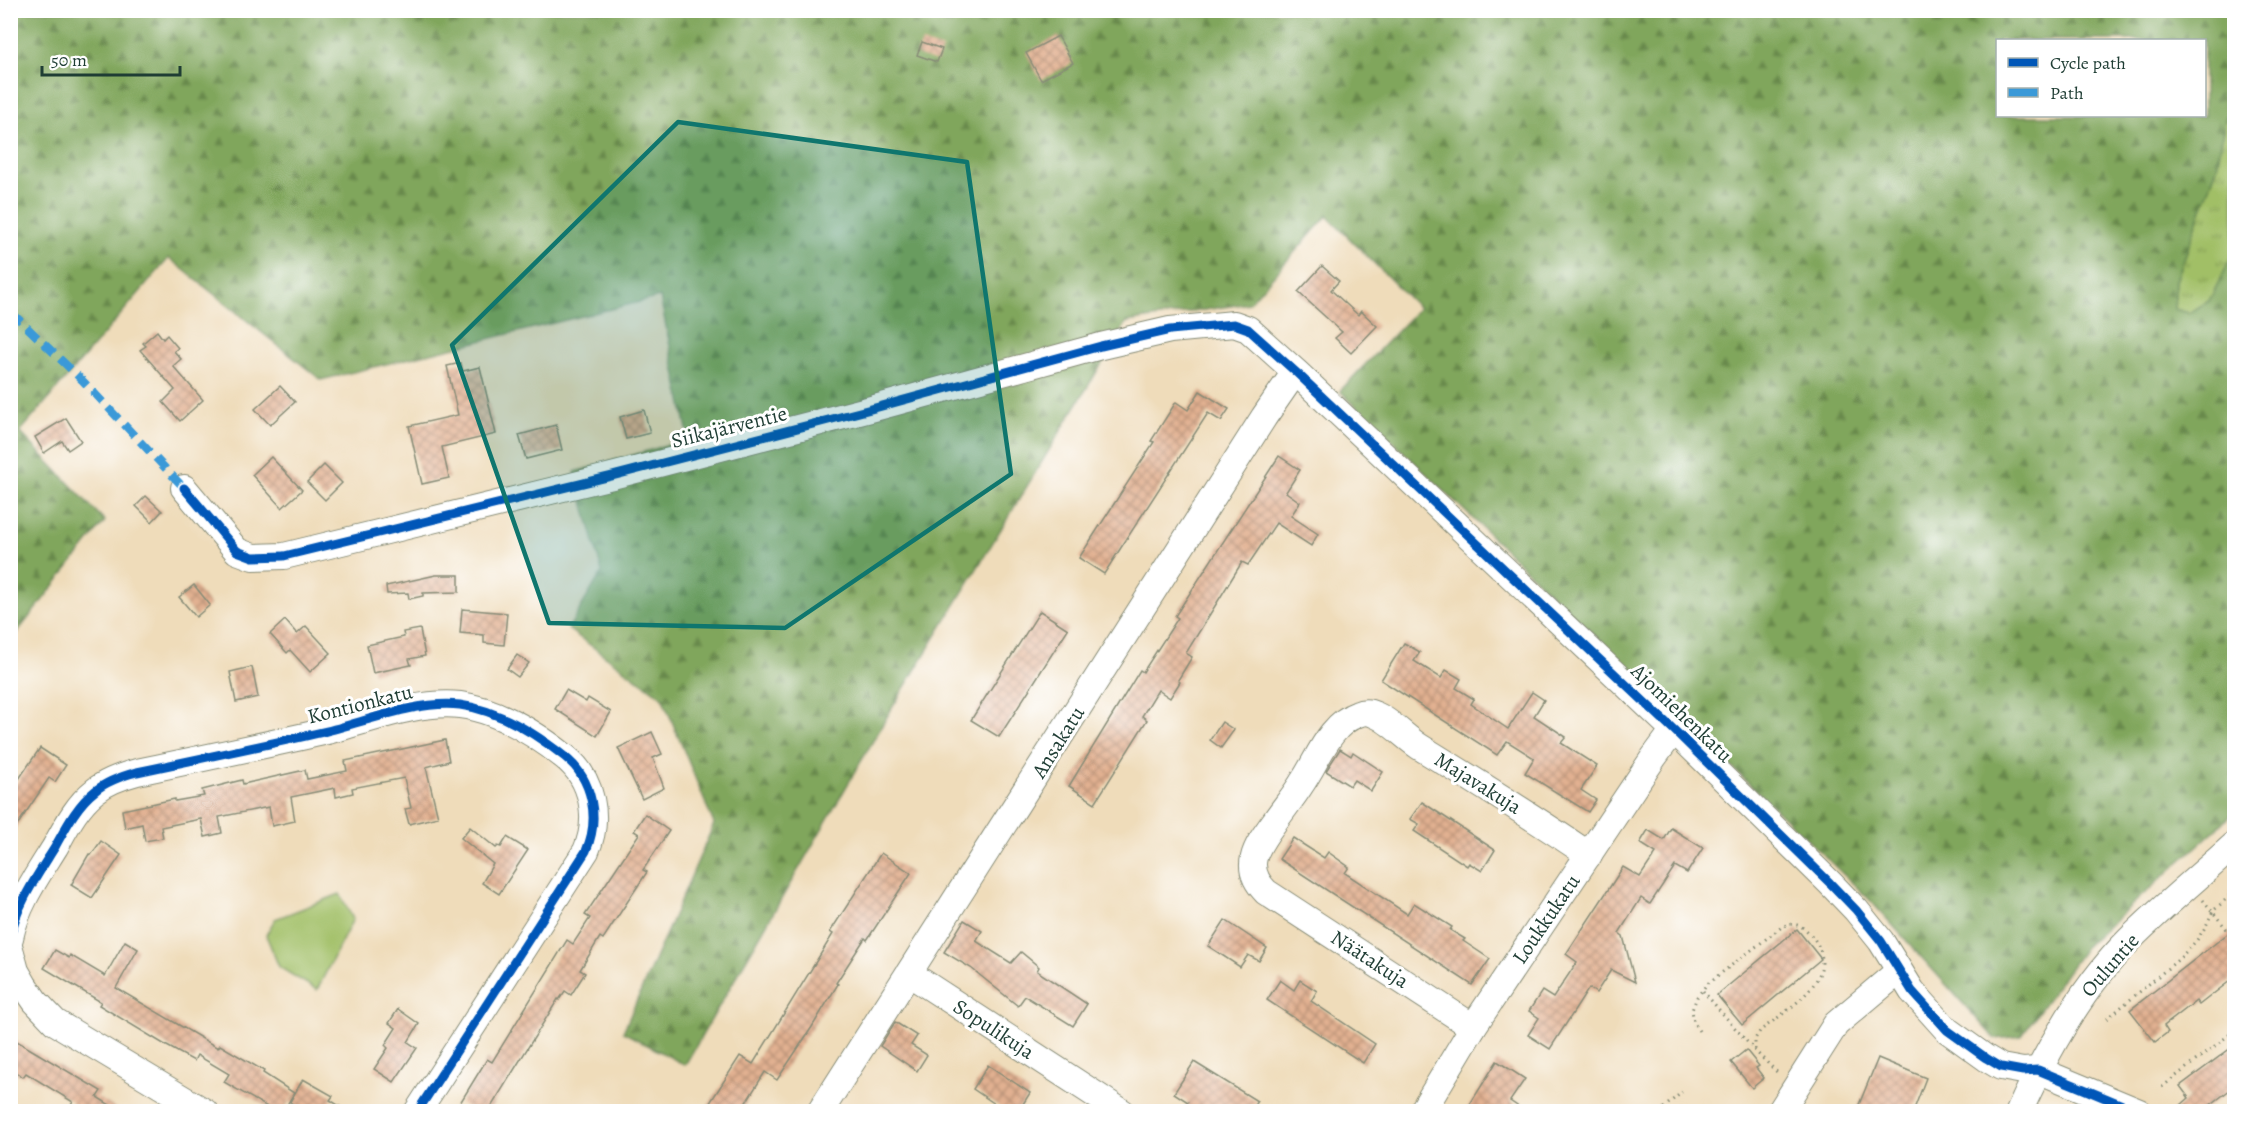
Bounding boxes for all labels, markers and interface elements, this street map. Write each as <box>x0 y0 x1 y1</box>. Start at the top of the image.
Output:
scale bar <box>42 39 180 77</box>
legend <box>1996 39 2206 117</box>
text: 50 m <box>51 48 87 72</box>
text: Cycle path <box>2050 51 2126 75</box>
text: Path <box>2050 81 2084 105</box>
street label: Siikajärventie <box>668 399 790 455</box>
street label: Ajomiehenkatu <box>1624 657 1739 769</box>
street label: Kontionkatu <box>304 677 416 731</box>
street label: Ansakatu <box>1024 700 1091 784</box>
street label: Majavakuja <box>1429 745 1527 821</box>
street label: Loukkukatu <box>1506 868 1587 969</box>
street label: Näätakuja <box>1326 923 1415 995</box>
street label: Ouluntie <box>2074 927 2146 1003</box>
street label: Sopulikuja <box>948 992 1040 1066</box>

